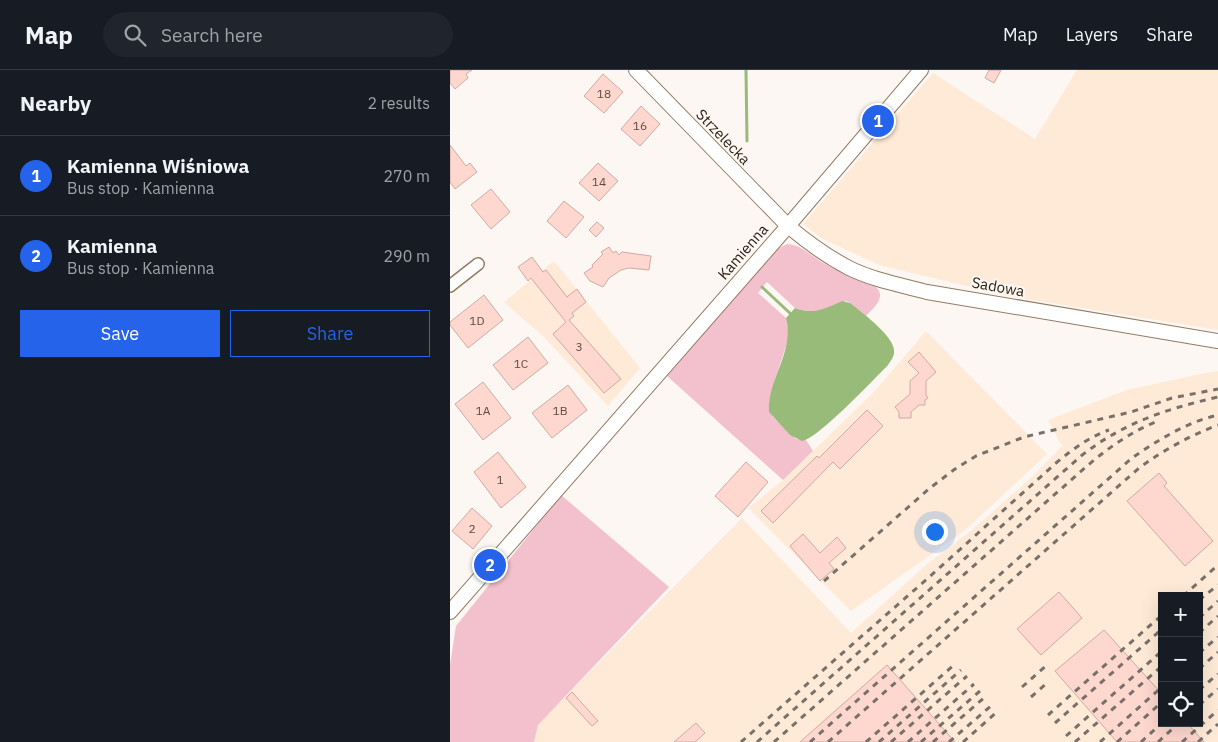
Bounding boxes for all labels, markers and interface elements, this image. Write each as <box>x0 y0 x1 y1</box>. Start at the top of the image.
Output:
search box <box>103 12 453 57</box>
text: Map <box>25 19 73 51</box>
icon: search <box>121 21 149 49</box>
text: Search here <box>161 23 263 47</box>
text: Map <box>1003 23 1038 46</box>
text: Layers <box>1066 23 1118 46</box>
text: Share <box>1146 23 1193 46</box>
house number: 18 <box>597 86 611 101</box>
text: Nearby <box>20 89 91 117</box>
text: 2 results <box>367 93 430 113</box>
pin: 1 <box>862 102 894 140</box>
street label: Strzelecka <box>692 105 755 169</box>
house number: 16 <box>633 118 647 133</box>
text: Kamienna Wiśniowa <box>67 154 249 178</box>
text: 1 <box>31 166 41 186</box>
text: 270 m <box>383 166 430 186</box>
house number: 14 <box>592 174 606 189</box>
text: Bus stop · Kamienna <box>67 178 214 198</box>
street label: Kamienna <box>713 220 772 283</box>
text: Kamienna <box>67 234 157 258</box>
text: 2 <box>31 246 41 266</box>
text: 290 m <box>383 246 430 266</box>
text: Bus stop · Kamienna <box>67 258 214 278</box>
street label: Sadowa <box>970 273 1026 300</box>
button: Save <box>20 310 220 357</box>
button: Share <box>230 310 430 357</box>
house number: 1D <box>469 313 485 328</box>
house number: 3 <box>575 339 583 354</box>
house number: 1C <box>514 356 529 371</box>
house number: 1A <box>476 403 491 418</box>
house number: 1B <box>552 403 568 418</box>
house number: 1 <box>496 472 504 487</box>
your location <box>922 519 948 545</box>
house number: 2 <box>468 521 476 536</box>
pin: 2 <box>474 546 506 584</box>
map controls <box>1158 592 1203 727</box>
button: + <box>1158 592 1203 637</box>
button: − <box>1158 637 1203 682</box>
button: locate <box>1158 682 1203 727</box>

